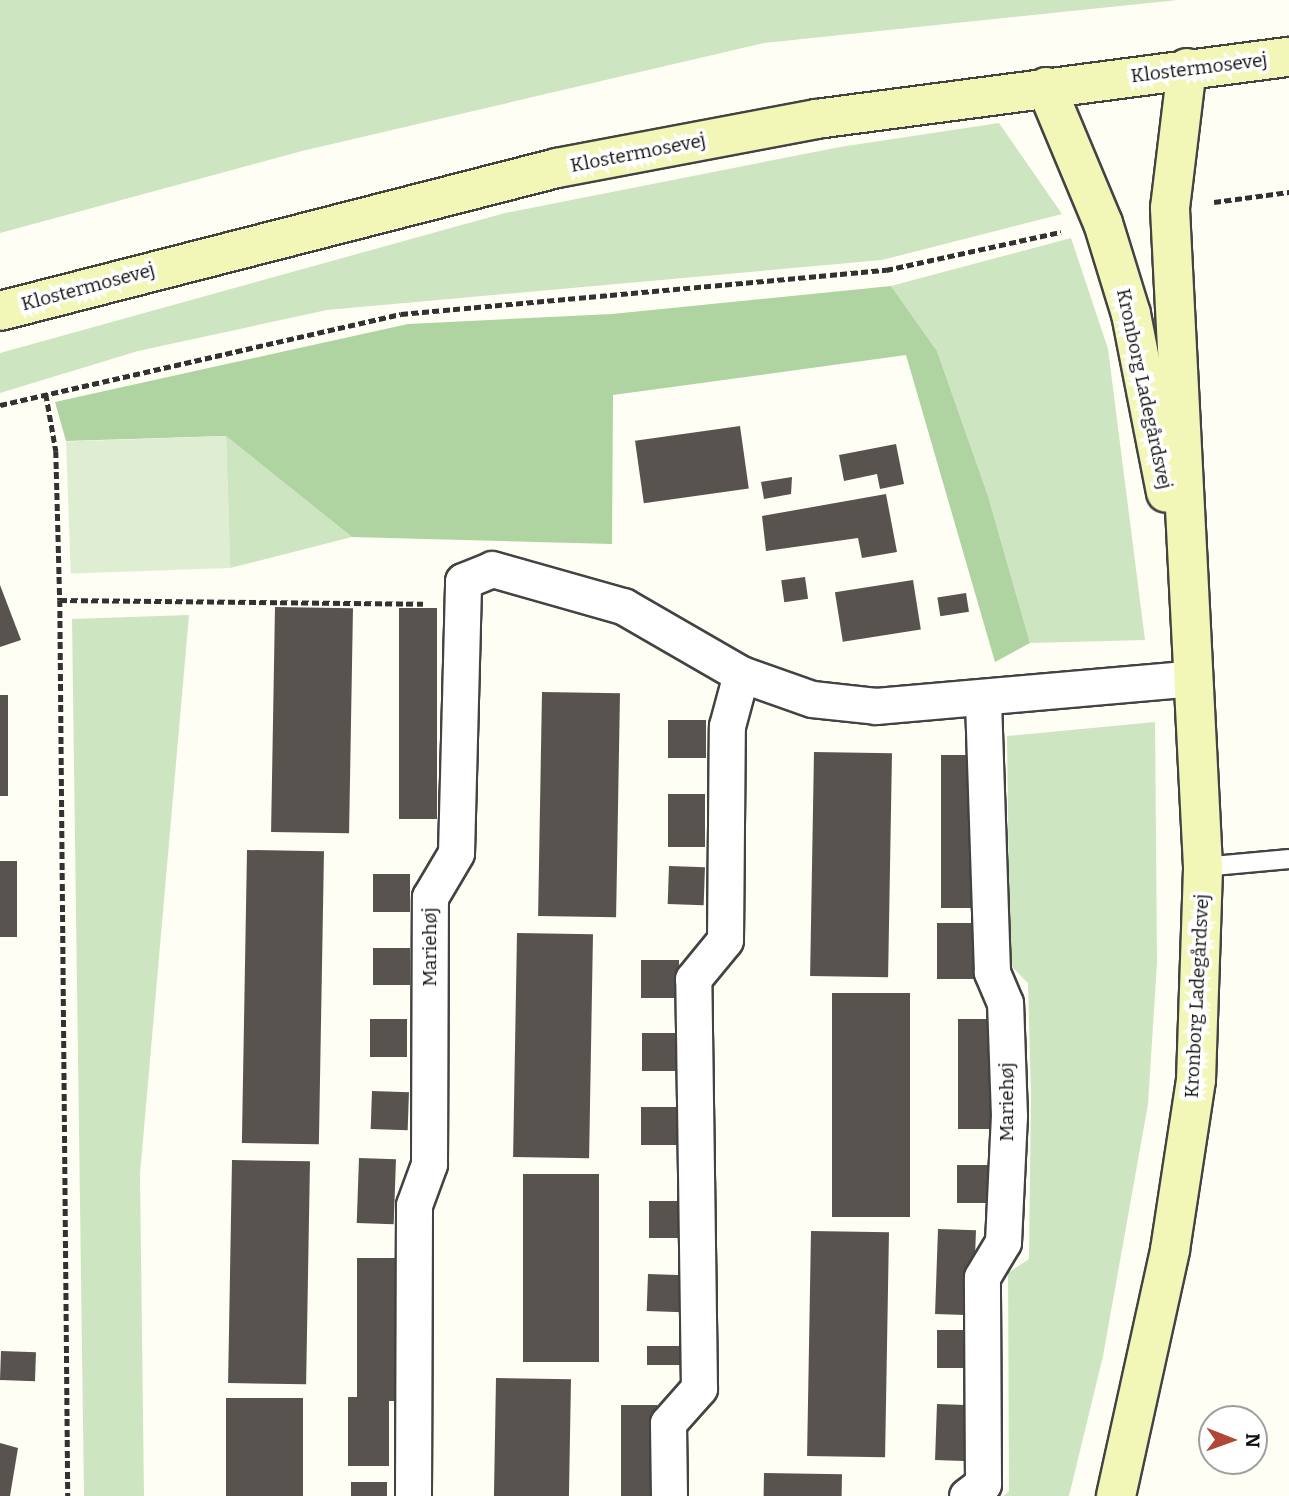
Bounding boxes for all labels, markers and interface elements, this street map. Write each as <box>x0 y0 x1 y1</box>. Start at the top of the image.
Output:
street label: Klostermosevej <box>1130 48 1268 88</box>
street label: Klostermosevej <box>569 129 707 177</box>
street label: Klostermosevej <box>19 258 157 316</box>
street label: Kronborg Ladegårdsvej <box>1112 287 1176 491</box>
street label: Kronborg Ladegårdsvej <box>1180 893 1214 1099</box>
street label: Mariehøj <box>419 907 441 987</box>
street label: Mariehøj <box>996 1062 1018 1142</box>
north arrow <box>1198 1405 1268 1475</box>
text: N <box>1241 1433 1264 1448</box>

